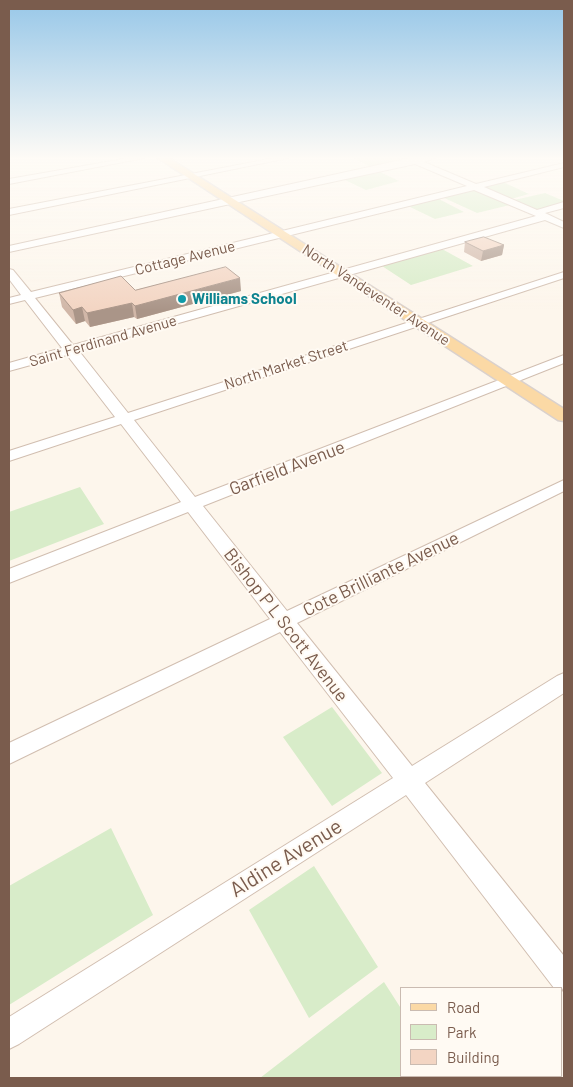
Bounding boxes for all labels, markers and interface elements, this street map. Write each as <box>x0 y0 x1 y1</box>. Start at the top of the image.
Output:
street label: Cottage Avenue <box>133 237 237 279</box>
street label: North Vandeventer Avenue <box>299 240 453 350</box>
place label: Williams School <box>192 290 297 308</box>
marker: Williams School <box>176 293 188 305</box>
street label: Saint Ferdinand Avenue <box>27 311 179 371</box>
street label: North Market Street <box>222 337 350 393</box>
street label: Garfield Avenue <box>226 436 348 500</box>
street label: Cote Brilliante Avenue <box>299 527 463 621</box>
street label: Bishop P L Scott Avenue <box>219 544 353 706</box>
street label: Aldine Avenue <box>225 813 347 903</box>
legend <box>400 987 563 1077</box>
text: Road <box>447 998 480 1016</box>
text: Park <box>447 1023 476 1041</box>
text: Building <box>447 1048 500 1066</box>

